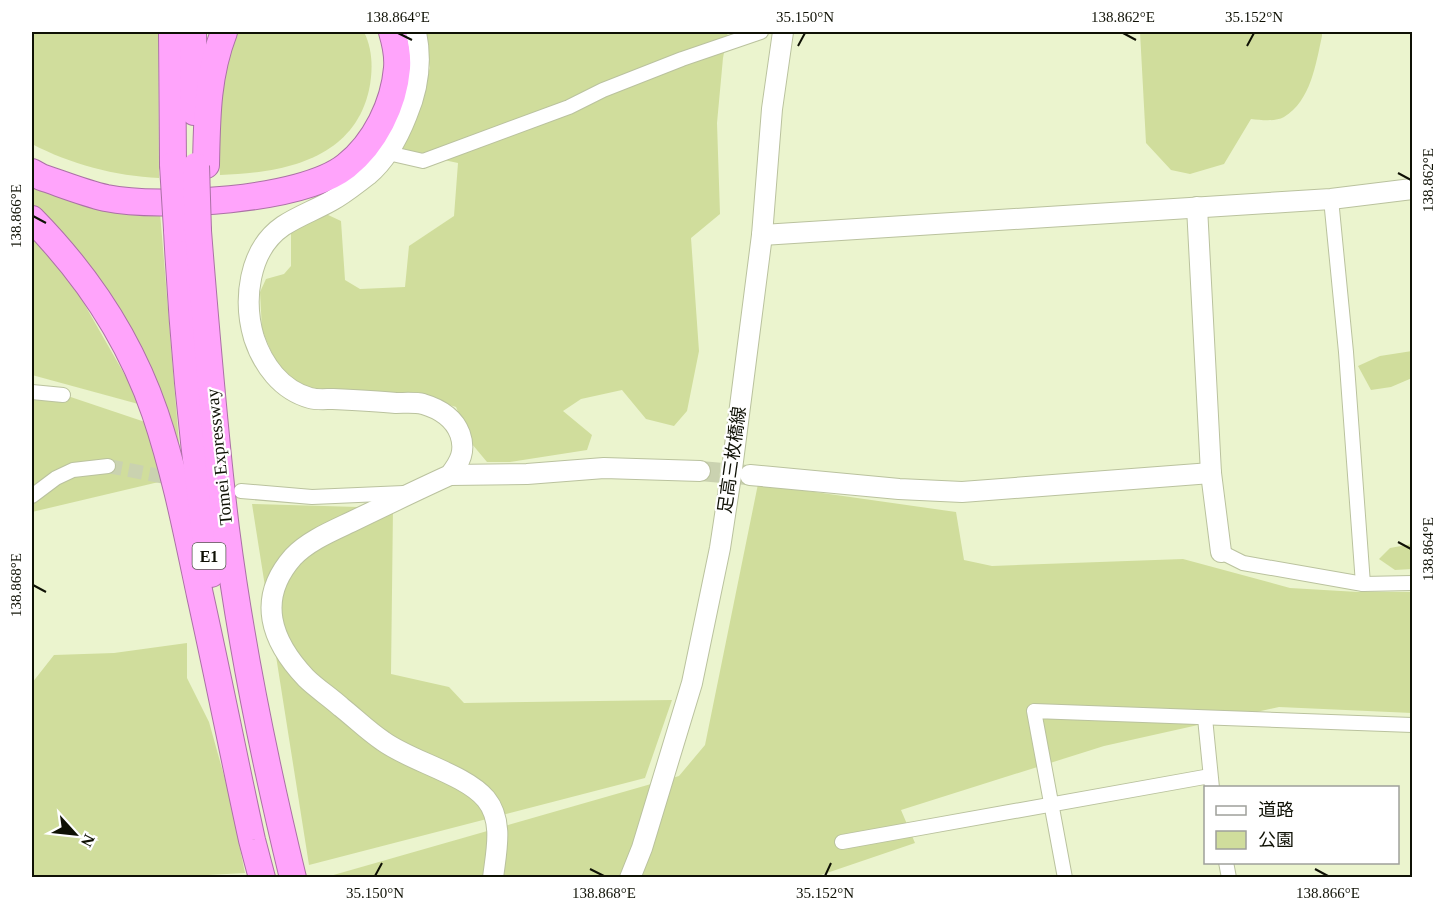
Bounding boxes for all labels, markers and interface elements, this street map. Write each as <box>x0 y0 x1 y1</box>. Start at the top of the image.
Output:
text: 138.864°E <box>366 9 430 25</box>
text: 35.150°N <box>776 9 834 25</box>
text: 138.862°E <box>1091 9 1155 25</box>
text: 35.152°N <box>1225 9 1283 25</box>
text: 138.862°E <box>1420 148 1436 212</box>
text: 138.866°E <box>8 184 24 248</box>
street label: Tomei Expressway <box>202 388 236 526</box>
street label: 足高三枚橋線 <box>715 405 749 515</box>
text: 138.864°E <box>1420 517 1436 581</box>
road number: E1 <box>192 543 226 569</box>
text: 138.868°E <box>8 553 24 617</box>
legend <box>1204 786 1399 864</box>
text: 道路 <box>1258 800 1294 820</box>
north arrow <box>45 804 105 864</box>
text: 公園 <box>1258 830 1294 850</box>
text: N <box>78 832 98 850</box>
text: 35.150°N <box>346 885 404 901</box>
text: 138.868°E <box>572 885 636 901</box>
text: 35.152°N <box>796 885 854 901</box>
text: 138.866°E <box>1296 885 1360 901</box>

